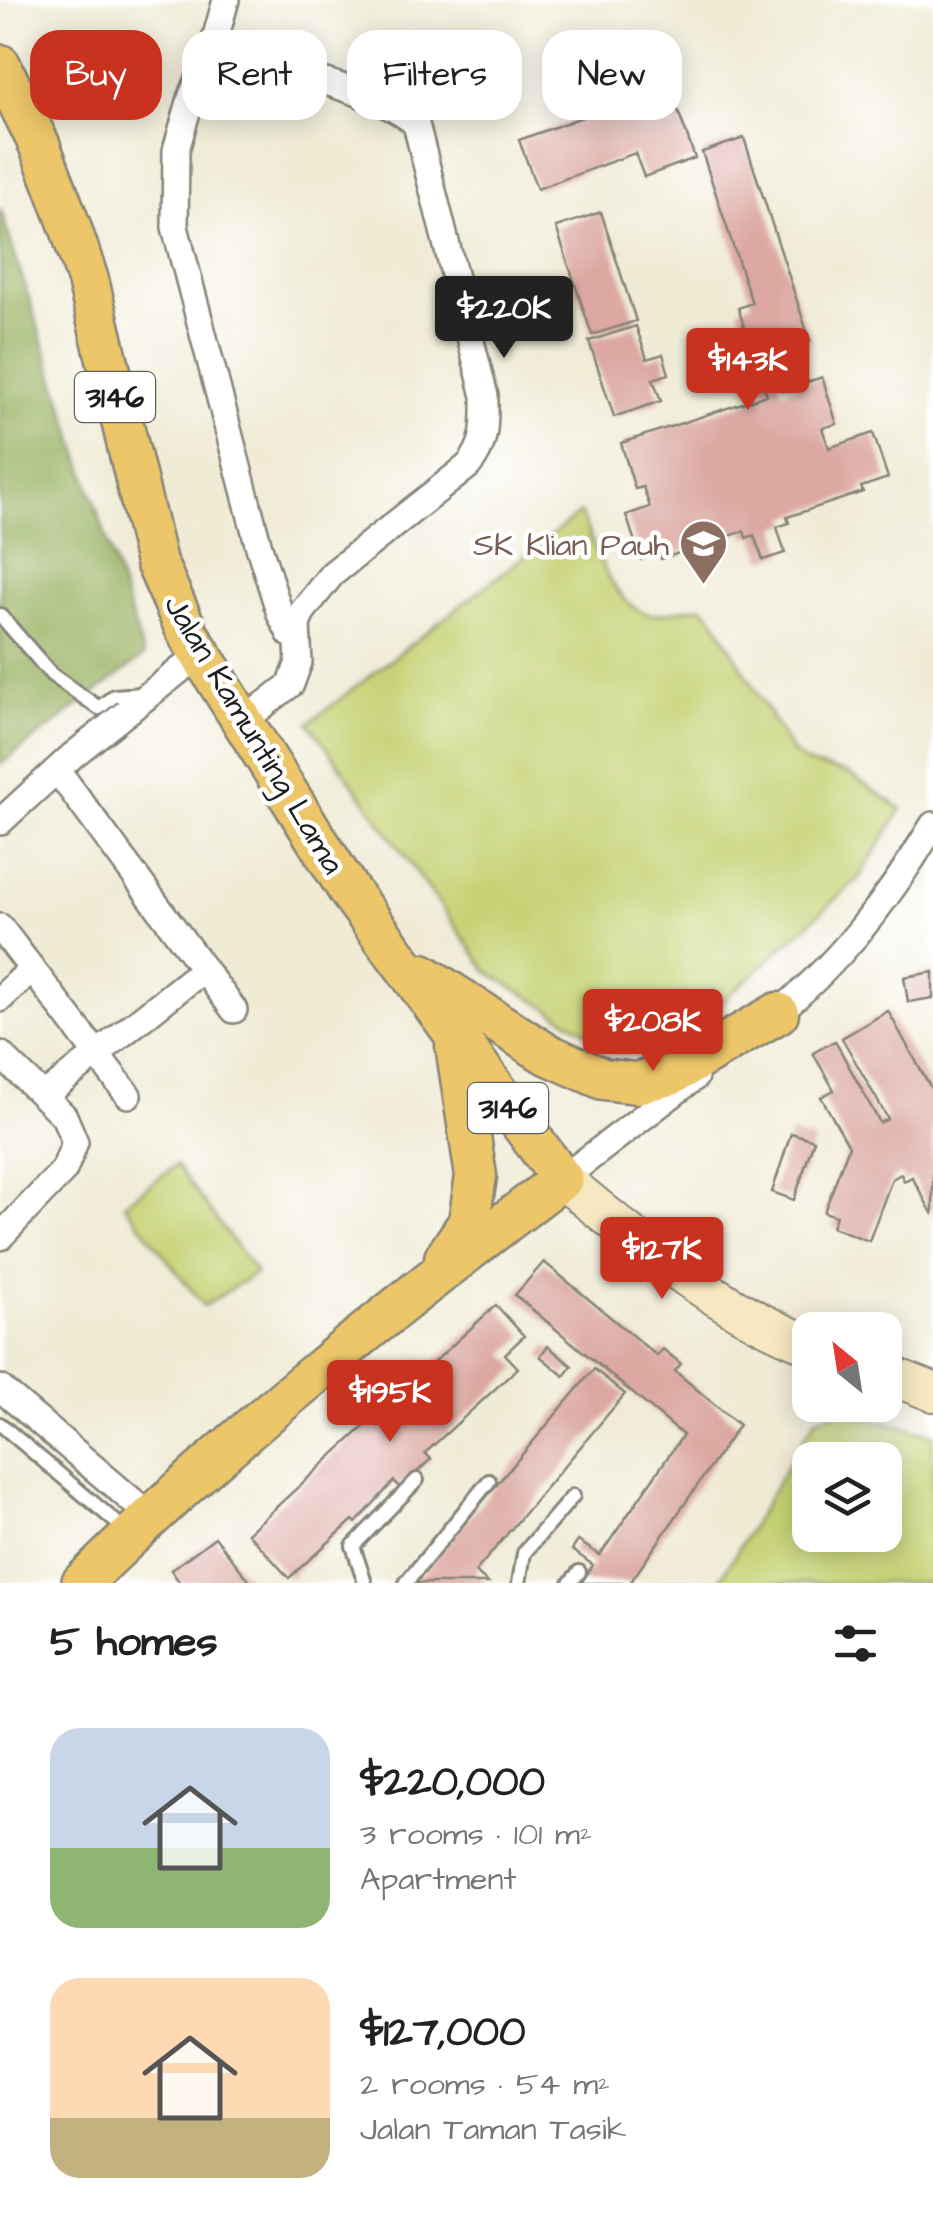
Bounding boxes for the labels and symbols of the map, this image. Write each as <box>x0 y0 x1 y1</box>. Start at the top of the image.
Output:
pin: $220K <box>434 276 574 361</box>
pin: $143K <box>678 328 818 413</box>
road number: 3146 <box>75 372 155 422</box>
school or university icon: SK Klian Pauh <box>678 518 730 586</box>
place label: SK Klian Pauh <box>473 523 669 568</box>
street label: Jalan Kamunting Lama <box>152 587 355 883</box>
pin: $208K <box>583 989 723 1074</box>
road number: 3146 <box>468 1083 548 1133</box>
pin: $127K <box>592 1217 732 1302</box>
north arrow <box>792 1312 902 1422</box>
pin: $195K <box>320 1360 460 1445</box>

